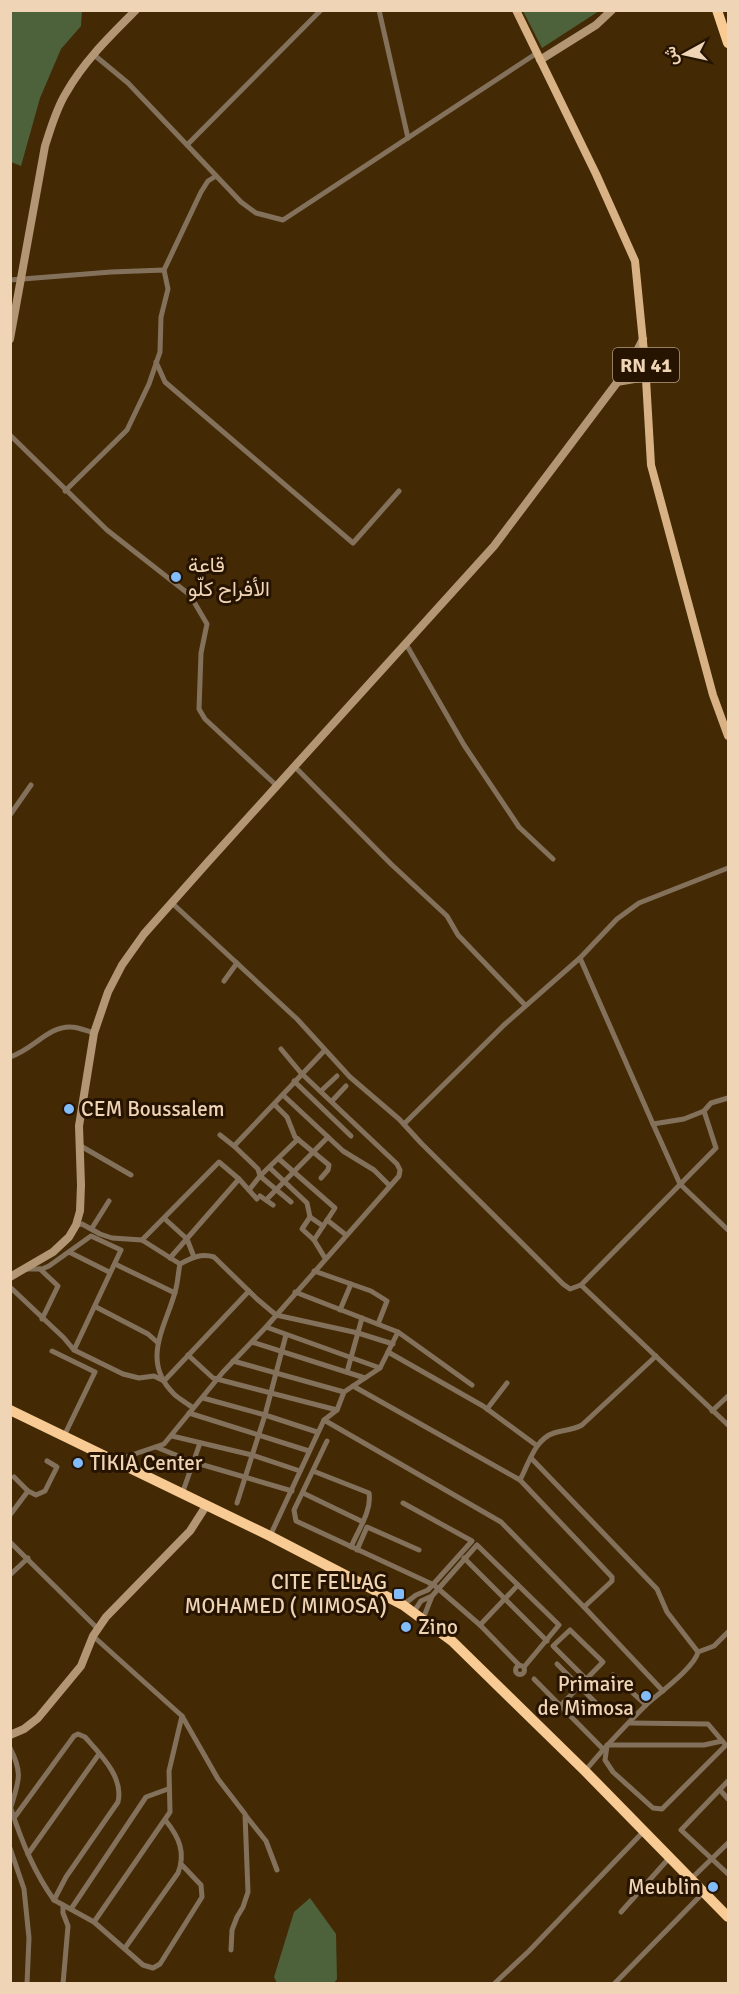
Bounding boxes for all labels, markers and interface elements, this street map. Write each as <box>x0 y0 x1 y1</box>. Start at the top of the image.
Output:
north arrow <box>655 24 715 84</box>
text: ش <box>660 45 682 67</box>
road number: RN 41 <box>613 348 679 382</box>
place label: قاعة الأفراح كلّو <box>188 552 270 603</box>
marker: قاعة الأفراح كلّو <box>169 570 183 584</box>
place label: CEM Boussalem <box>81 1096 224 1122</box>
marker: CEM Boussalem <box>62 1102 76 1116</box>
place label: TIKIA Center <box>90 1450 203 1476</box>
marker: TIKIA Center <box>71 1456 85 1470</box>
place label: CITE FELLAG MOHAMED ( MIMOSA) <box>185 1569 387 1619</box>
marker: CITE FELLAG MOHAMED ( MIMOSA) <box>392 1587 406 1601</box>
place label: Zino <box>418 1614 458 1640</box>
marker: Zino <box>399 1620 413 1634</box>
place label: Primaire de Mimosa <box>538 1671 634 1721</box>
marker: Primaire de Mimosa <box>639 1689 653 1703</box>
place label: Meublin <box>628 1874 701 1900</box>
marker: Meublin <box>706 1880 720 1894</box>

